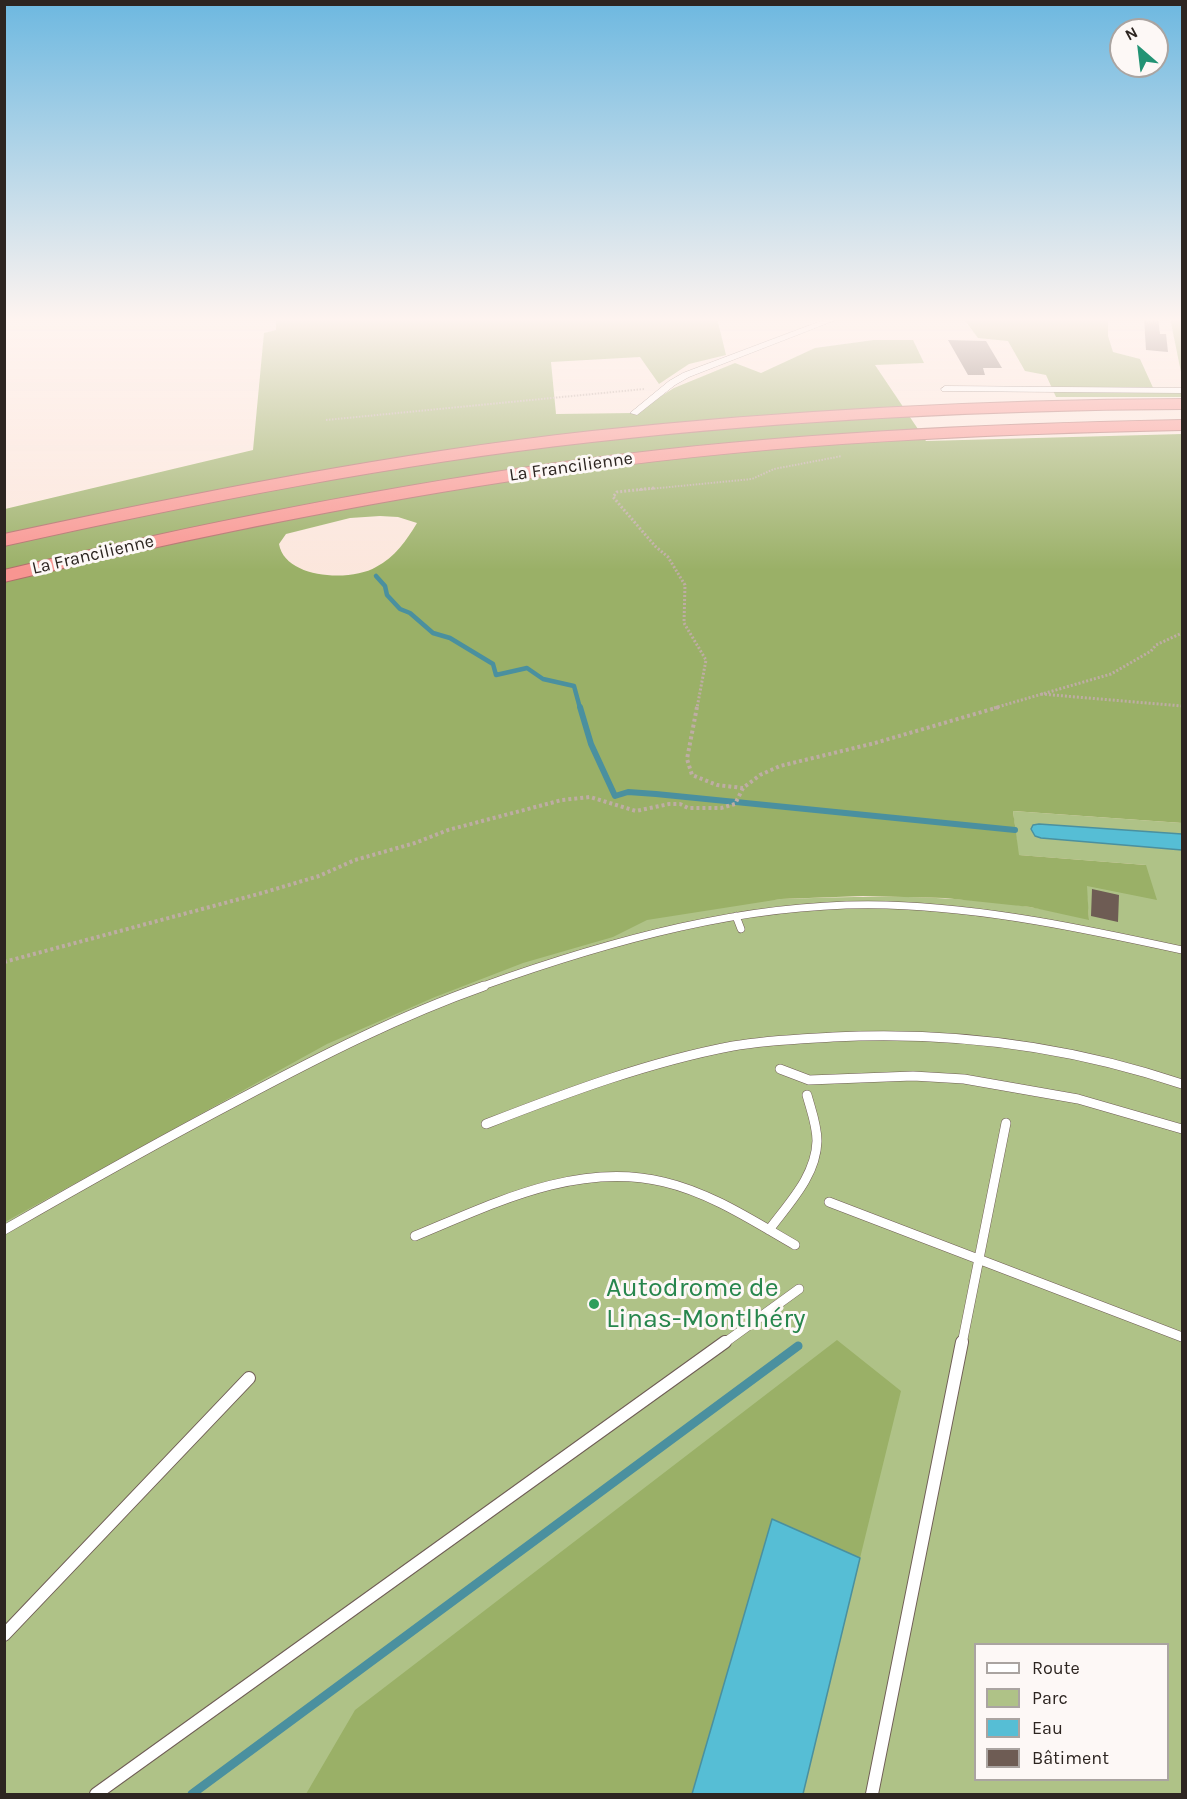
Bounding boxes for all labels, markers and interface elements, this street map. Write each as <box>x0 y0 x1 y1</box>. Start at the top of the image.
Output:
north arrow <box>1109 18 1169 78</box>
text: N <box>1122 22 1141 45</box>
street label: La Francilienne <box>508 448 634 486</box>
street label: La Francilienne <box>30 530 156 580</box>
place label: Autodrome de Linas-Montlhéry <box>606 1272 806 1335</box>
marker: Autodrome de Linas-Montlhéry <box>587 1297 601 1311</box>
legend <box>974 1643 1169 1781</box>
text: Route <box>1032 1657 1080 1679</box>
text: Parc <box>1032 1687 1068 1709</box>
text: Eau <box>1032 1717 1063 1739</box>
text: Bâtiment <box>1032 1747 1109 1769</box>

